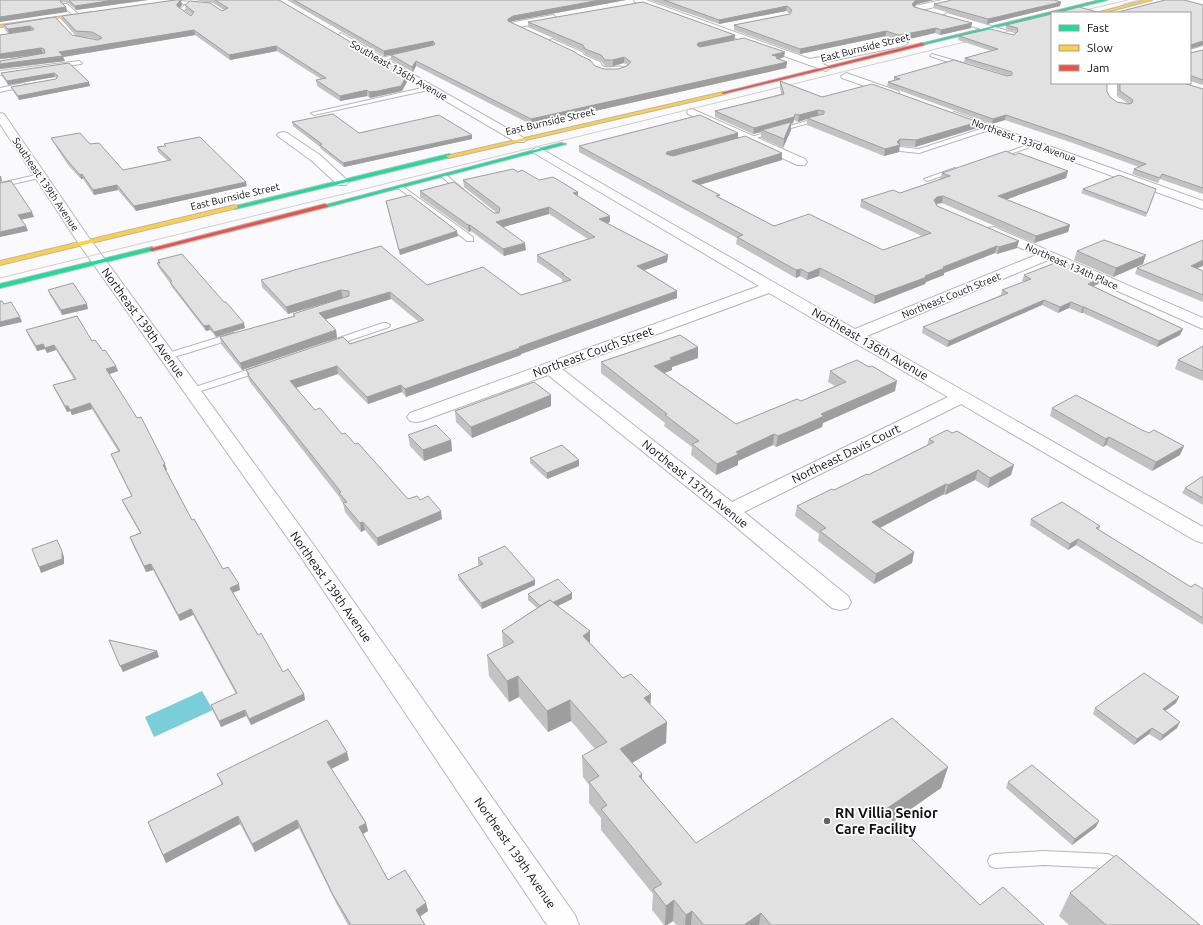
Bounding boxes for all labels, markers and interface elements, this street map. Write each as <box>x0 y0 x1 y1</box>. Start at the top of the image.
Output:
legend <box>1051 12 1191 84</box>
text: Fast <box>1087 21 1109 34</box>
street label: East Burnside Street <box>820 31 911 64</box>
street label: Southeast 136th Avenue <box>348 38 449 103</box>
text: Slow <box>1087 41 1113 54</box>
text: Jam <box>1087 61 1109 74</box>
street label: East Burnside Street <box>504 106 596 137</box>
street label: Northeast 133rd Avenue <box>970 116 1077 164</box>
street label: Southeast 139th Avenue <box>10 136 81 233</box>
street label: East Burnside Street <box>189 181 281 212</box>
street label: Northeast 134th Place <box>1024 241 1120 292</box>
street label: Northeast 139th Avenue <box>99 265 188 380</box>
street label: Northeast Couch Street <box>900 271 1002 320</box>
street label: Northeast 136th Avenue <box>810 305 931 382</box>
street label: Northeast Couch Street <box>531 324 655 379</box>
street label: Northeast Davis Court <box>789 422 902 485</box>
street label: Northeast 137th Avenue <box>640 437 751 530</box>
street label: Northeast 139th Avenue <box>288 529 375 645</box>
street label: Northeast 139th Avenue <box>472 795 559 911</box>
place label: RN Villia Senior Care Facility <box>835 805 938 837</box>
marker: RN Villia Senior Care Facility <box>822 816 832 826</box>

